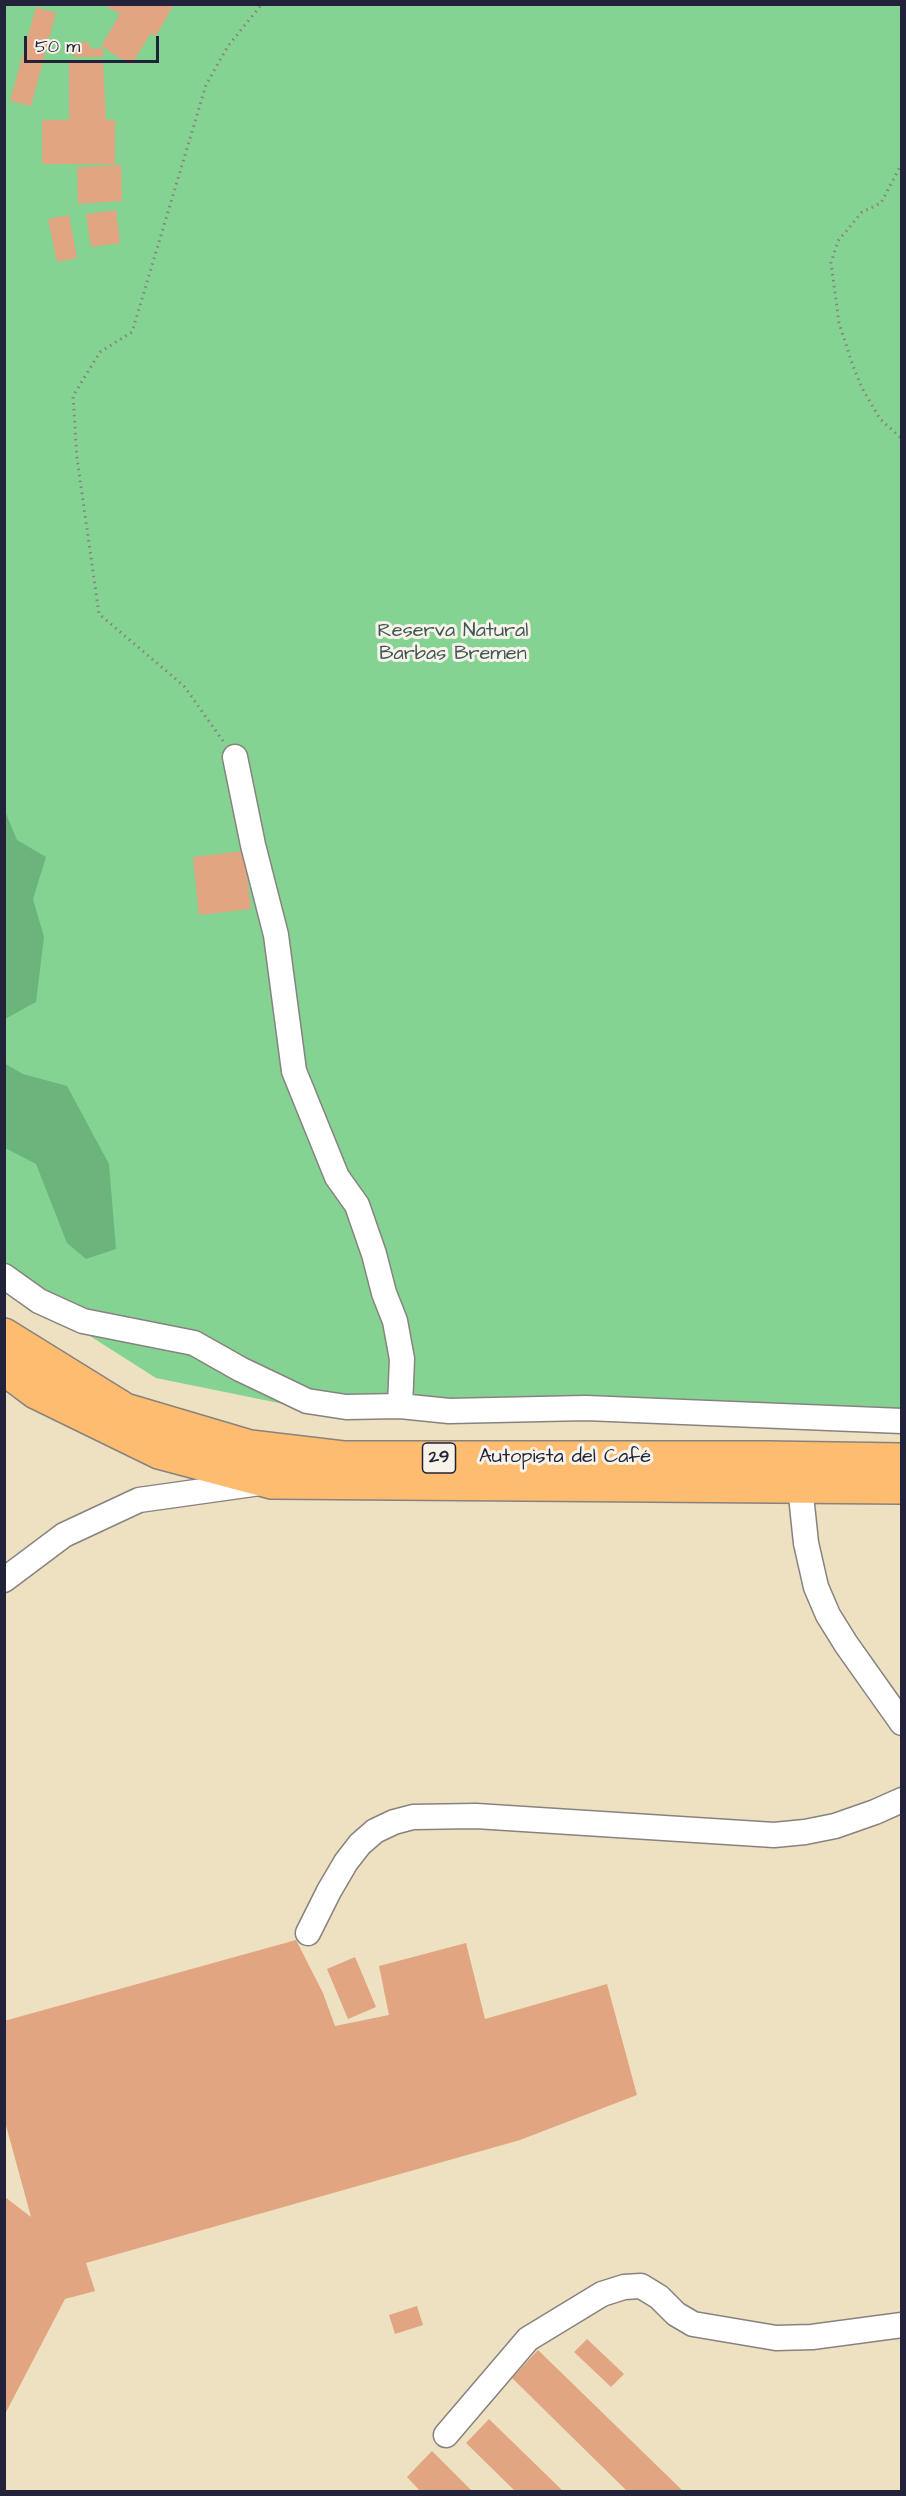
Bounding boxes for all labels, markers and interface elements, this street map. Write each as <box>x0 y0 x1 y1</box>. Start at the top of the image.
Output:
scale bar <box>27 24 162 62</box>
text: 50 m <box>35 34 80 59</box>
park label: Reserva Natural Barbas Bremen <box>378 620 528 667</box>
road number: 29 <box>422 1443 456 1473</box>
street label: Autopista del Café <box>479 1446 651 1470</box>

